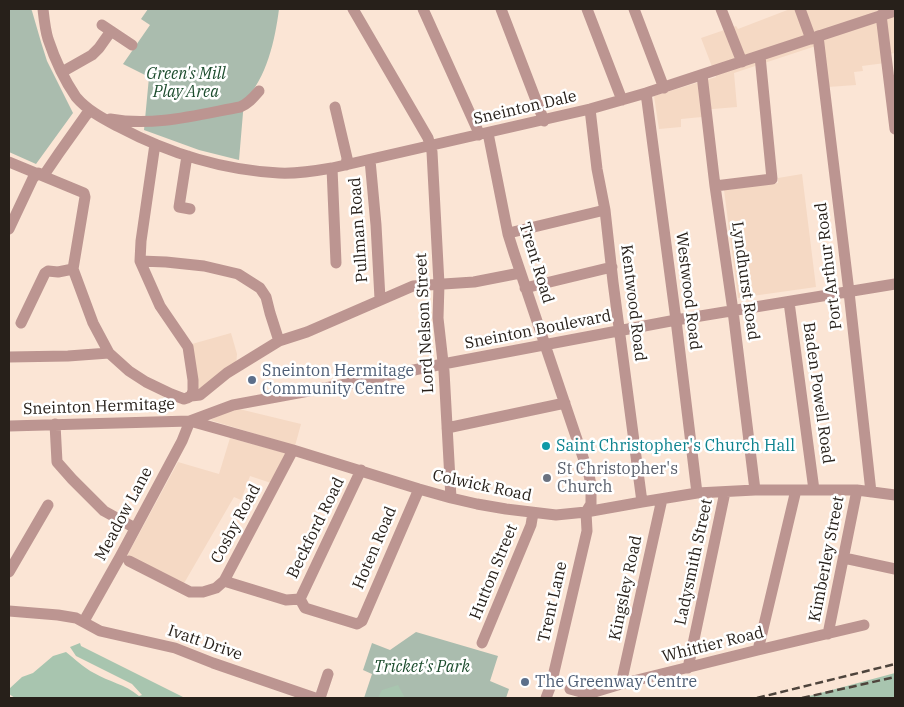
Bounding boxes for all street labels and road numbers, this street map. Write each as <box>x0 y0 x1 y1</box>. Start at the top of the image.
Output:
street label: Sneinton Dale <box>471 87 579 129</box>
street label: Pullman Road <box>346 177 372 283</box>
street label: Port Arthur Road <box>812 201 846 331</box>
street label: Trent Road <box>515 220 557 306</box>
street label: Lyndhurst Road <box>727 220 763 342</box>
street label: Westwood Road <box>671 231 705 351</box>
street label: Kentwood Road <box>616 243 650 363</box>
street label: Lord Nelson Street <box>412 252 438 394</box>
street label: Sneinton Boulevard <box>463 306 613 354</box>
street label: Baden Powell Road <box>799 321 837 465</box>
street label: Sneinton Hermitage <box>23 395 175 419</box>
street label: Meadow Lane <box>91 464 157 564</box>
street label: Colwick Road <box>431 466 533 506</box>
street label: Beckford Road <box>283 474 349 582</box>
street label: Cosby Road <box>207 481 265 567</box>
street label: Kimberley Street <box>805 495 849 623</box>
street label: Ladysmith Street <box>671 497 717 627</box>
street label: Hoten Road <box>349 504 401 592</box>
street label: Hutton Street <box>466 521 522 623</box>
street label: Kingsley Road <box>606 534 646 642</box>
street label: Trent Lane <box>534 560 572 644</box>
street label: Ivatt Drive <box>165 621 245 665</box>
street label: Whittier Road <box>660 623 766 667</box>

